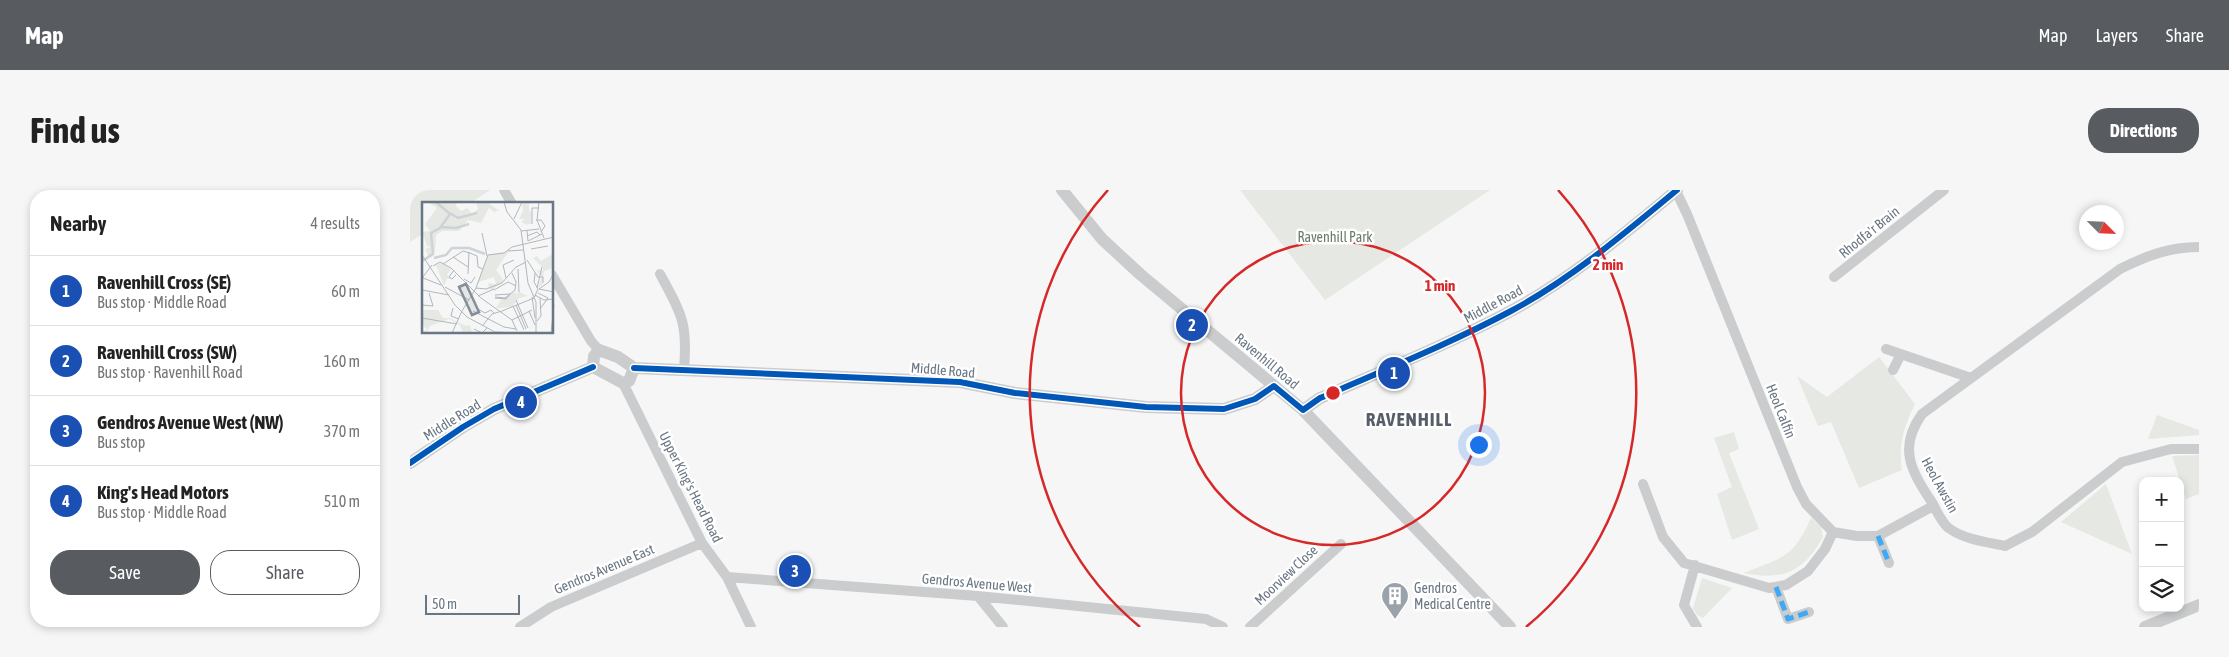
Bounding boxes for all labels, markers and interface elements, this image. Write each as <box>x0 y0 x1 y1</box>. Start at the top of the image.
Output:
text: Map <box>25 22 64 49</box>
text: Map <box>2038 25 2067 46</box>
text: Layers <box>2095 25 2138 46</box>
text: Share <box>2166 25 2204 46</box>
button: Directions <box>2088 108 2199 153</box>
text: Find us <box>30 110 120 150</box>
inset map <box>422 202 554 334</box>
street label: Rhodfa'r Brain <box>1836 203 1902 261</box>
north arrow <box>2079 205 2124 250</box>
text: Nearby <box>50 211 106 235</box>
text: 4 results <box>310 214 360 232</box>
park label: Ravenhill Park <box>1297 229 1373 245</box>
text: 2 min <box>1593 256 1623 273</box>
text: Ravenhill Cross (SE) <box>97 271 231 293</box>
text: 1 min <box>1425 277 1455 294</box>
text: 1 <box>62 282 70 300</box>
text: 60 m <box>331 282 360 300</box>
street label: Middle Road <box>1461 282 1525 326</box>
text: Bus stop · Middle Road <box>97 293 227 311</box>
pin: 2 <box>1176 306 1208 344</box>
street label: Ravenhill Road <box>1232 330 1302 392</box>
text: Ravenhill Cross (SW) <box>97 341 237 363</box>
text: 2 <box>62 352 70 370</box>
text: 160 m <box>324 352 360 370</box>
pin: 1 <box>1378 354 1410 392</box>
street label: Middle Road <box>910 359 976 381</box>
text: Bus stop · Ravenhill Road <box>97 363 243 381</box>
street label: Heol Calfin <box>1763 382 1799 440</box>
pin: 4 <box>505 383 537 421</box>
centre of rings <box>1324 384 1342 402</box>
street label: Middle Road <box>420 396 484 444</box>
district label: RAVENHILL <box>1366 408 1452 430</box>
text: Gendros Avenue West (NW) <box>97 411 284 433</box>
text: 3 <box>62 422 70 440</box>
text: 370 m <box>324 422 360 440</box>
street label: Upper King's Head Road <box>656 429 726 545</box>
your location <box>1466 432 1492 458</box>
text: Bus stop <box>97 433 145 451</box>
street label: Heol Awstin <box>1918 455 1962 515</box>
map controls <box>2139 477 2184 612</box>
button: + <box>2139 477 2184 522</box>
text: King's Head Motors <box>97 481 229 503</box>
text: 4 <box>62 492 70 510</box>
text: 510 m <box>324 492 360 510</box>
text: Bus stop · Middle Road <box>97 503 227 521</box>
button: − <box>2139 522 2184 567</box>
street label: Gendros Avenue East <box>552 541 656 597</box>
street label: Moorview Close <box>1251 542 1321 608</box>
button: Save <box>50 550 200 595</box>
button: Share <box>210 550 360 595</box>
pin: 3 <box>779 552 811 590</box>
button: layers <box>2139 567 2184 612</box>
street label: Gendros Avenue West <box>921 570 1033 596</box>
place label: Gendros Medical Centre <box>1414 580 1491 612</box>
building icon: Gendros Medical Centre <box>1380 581 1410 620</box>
scale bar <box>425 592 520 615</box>
text: 50 m <box>432 596 457 612</box>

